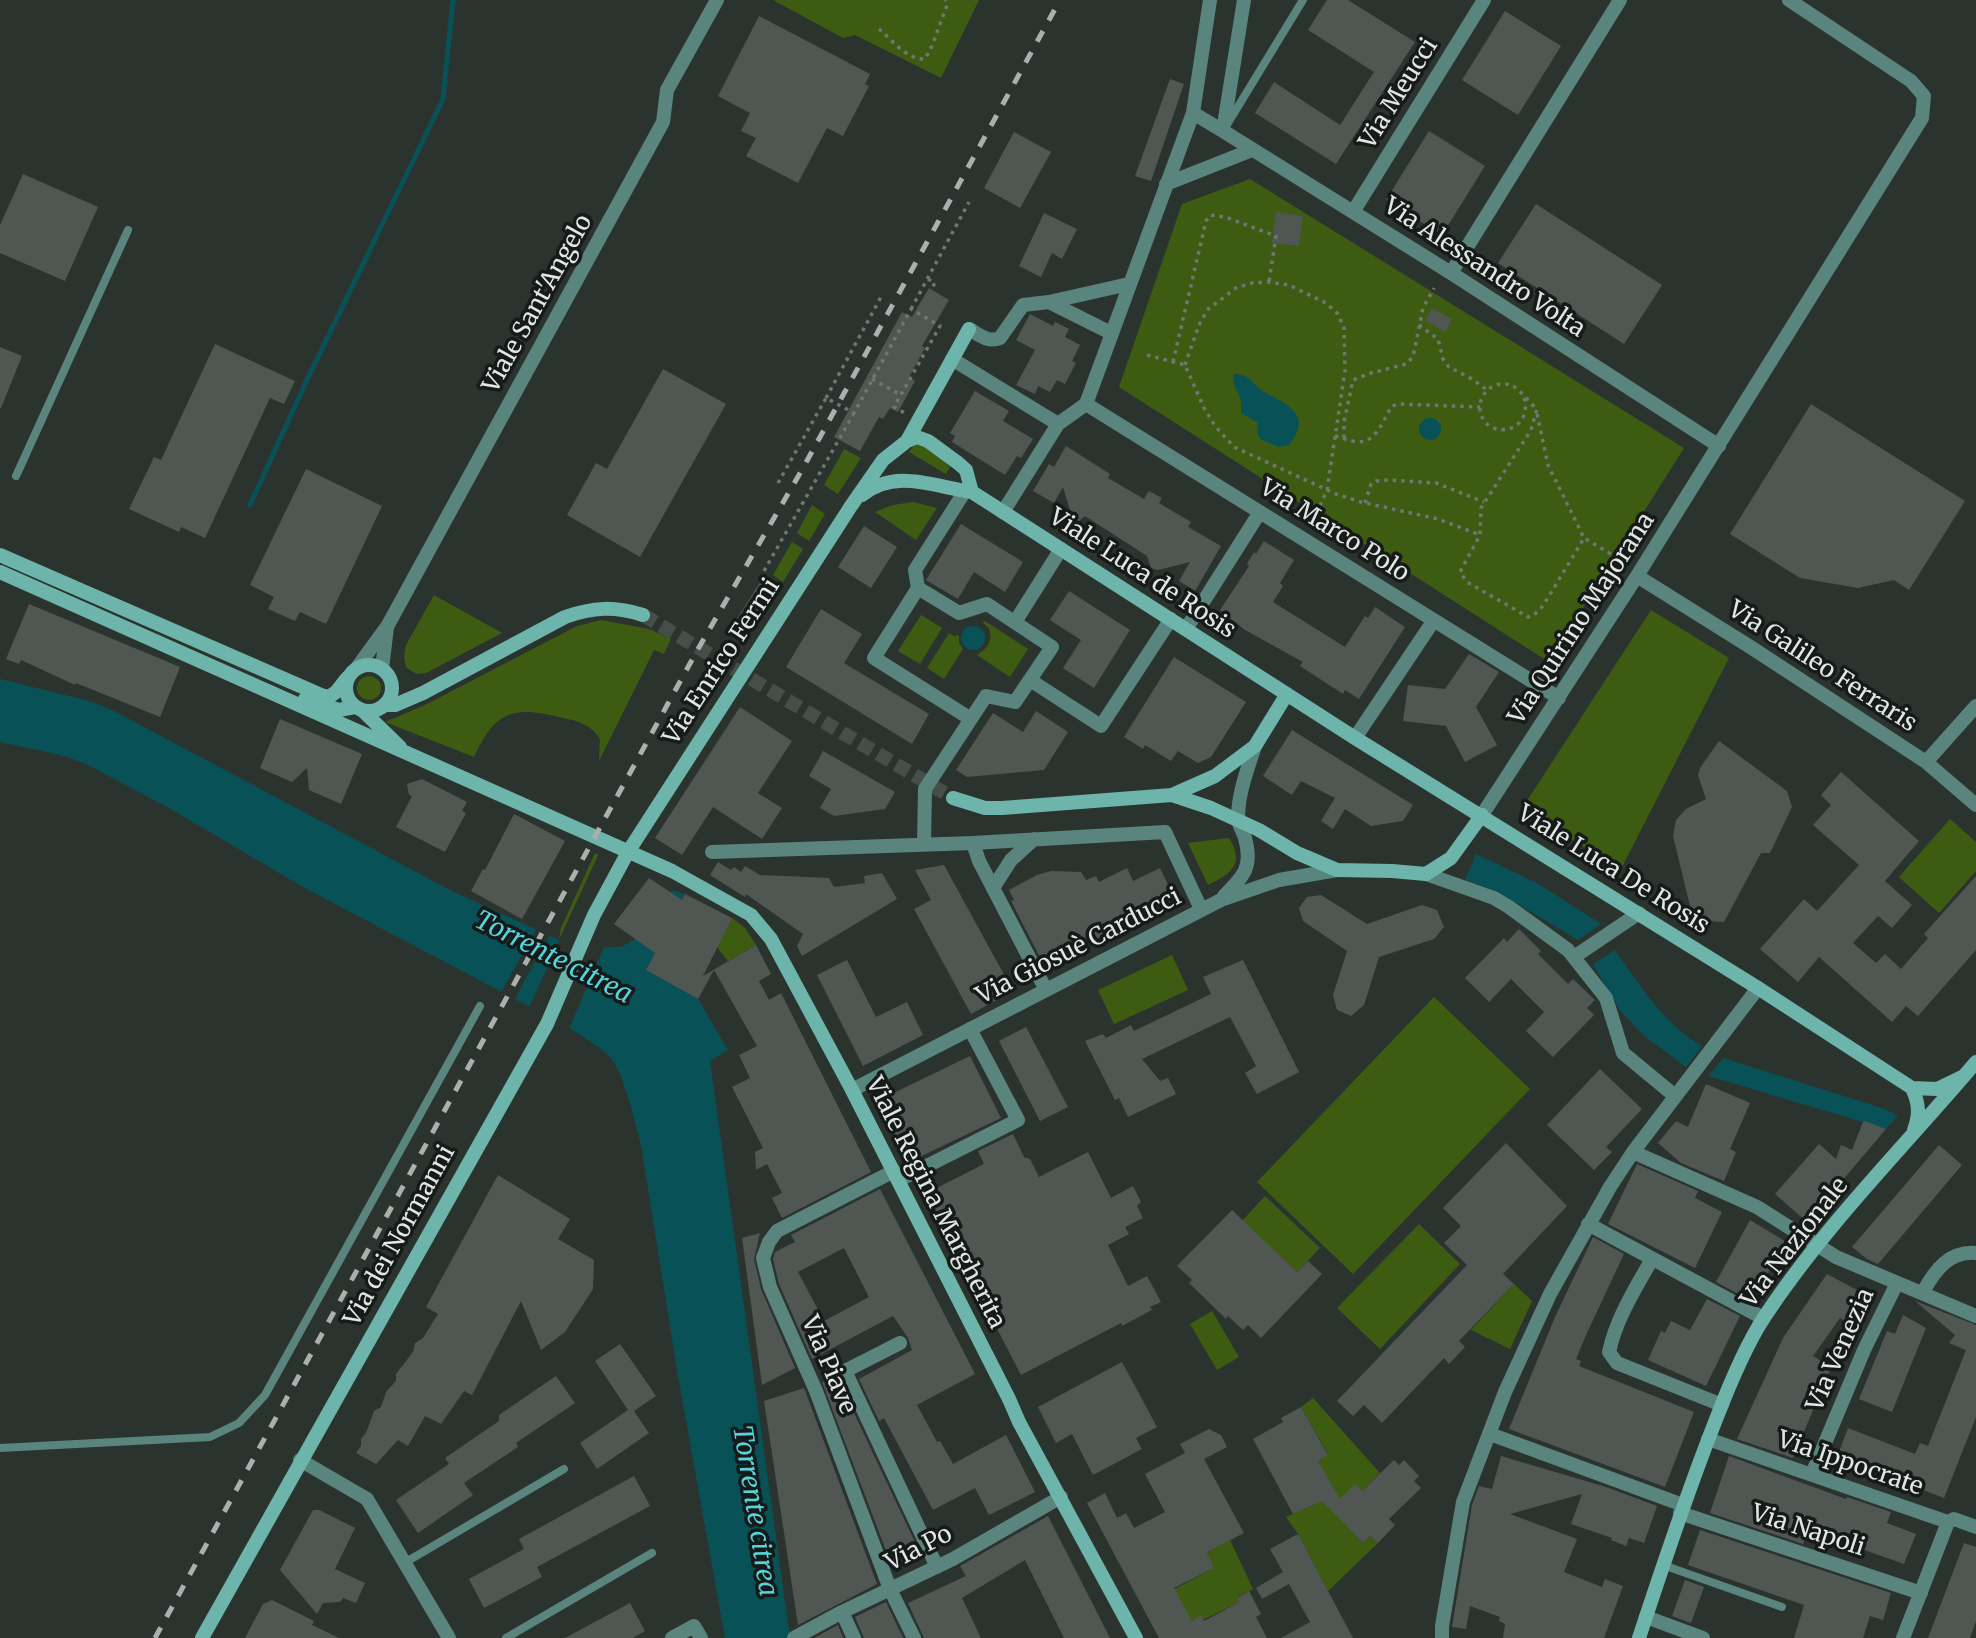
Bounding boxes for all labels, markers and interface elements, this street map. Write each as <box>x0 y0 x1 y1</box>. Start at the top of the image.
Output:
street label: Via Meucci <box>1354 33 1444 155</box>
street label: Via Alessandro Volta <box>1378 192 1590 344</box>
street label: Viale Sant'Angelo <box>477 210 599 398</box>
street label: Via Marco Polo <box>1254 474 1414 588</box>
street label: Viale Luca de Rosis <box>1043 503 1241 645</box>
street label: Via Quirino Majorana <box>1503 508 1661 730</box>
street label: Via Enrico Fermi <box>658 574 786 750</box>
street label: Via Galileo Ferraris <box>1722 595 1922 739</box>
street label: Viale Luca De Rosis <box>1512 799 1714 941</box>
street label: Via Giosuè Carducci <box>972 883 1186 1011</box>
water label: Torrente citrea <box>469 905 637 1011</box>
street label: Viale Regina Margherita <box>859 1072 1011 1334</box>
street label: Via dei Normanni <box>338 1141 462 1331</box>
street label: Via Nazionale <box>1735 1172 1855 1314</box>
street label: Via Venezia <box>1801 1284 1881 1416</box>
street label: Via Piave <box>794 1312 862 1418</box>
water label: Torrente citrea <box>725 1423 783 1599</box>
street label: Via Ippocrate <box>1773 1426 1927 1502</box>
street label: Via Napoli <box>1748 1499 1868 1563</box>
street label: Via Po <box>881 1520 957 1578</box>

